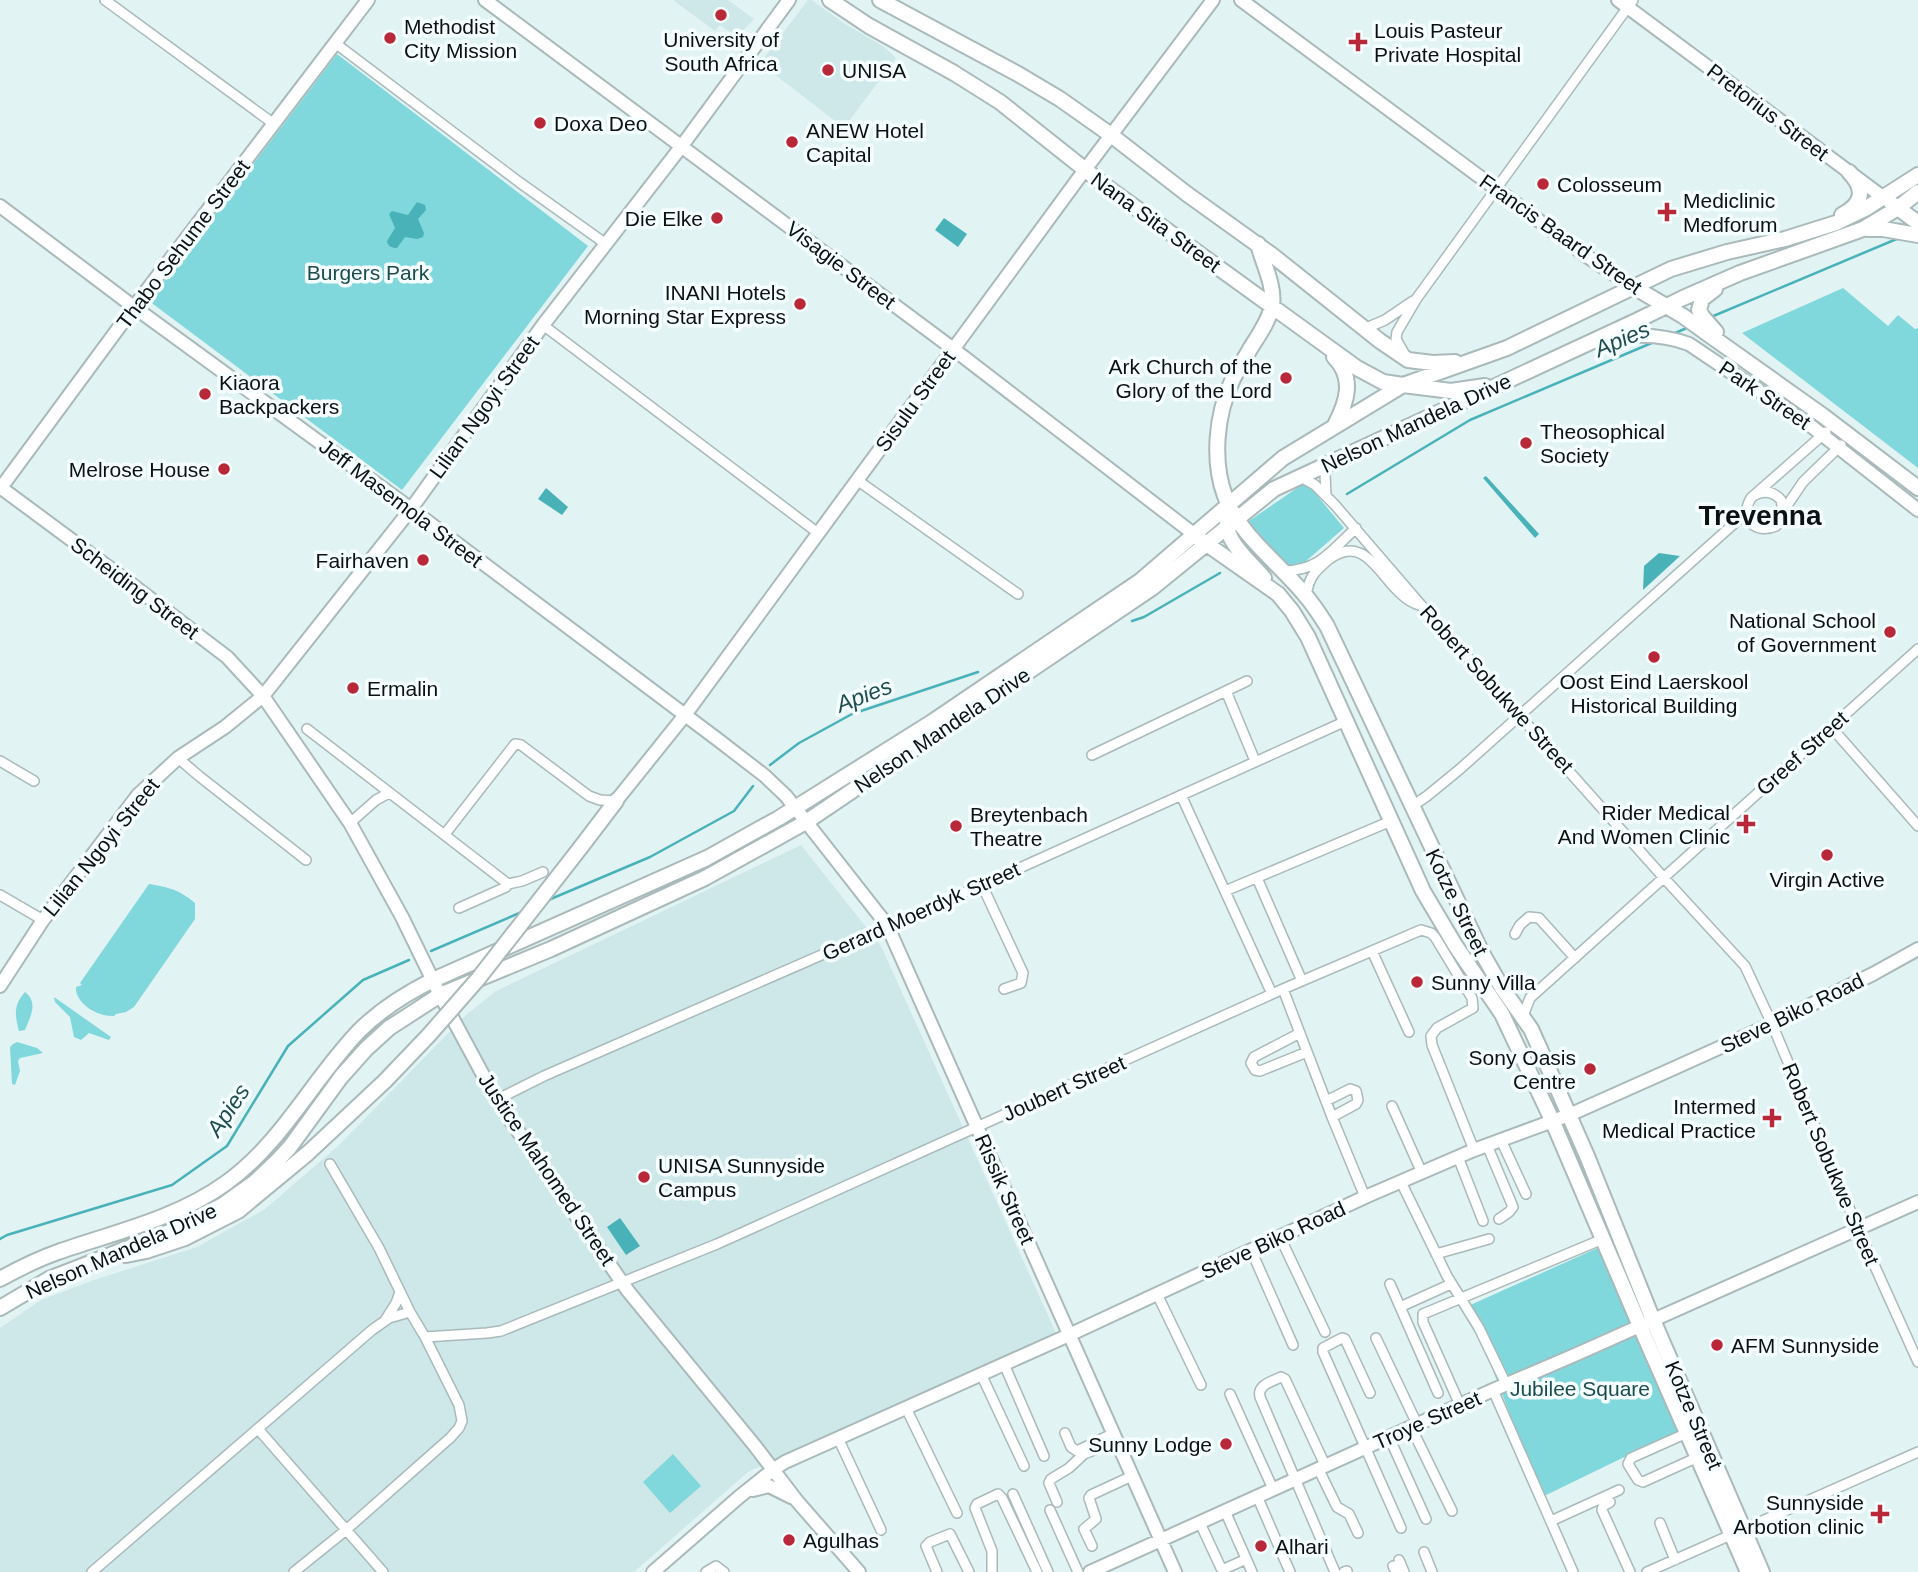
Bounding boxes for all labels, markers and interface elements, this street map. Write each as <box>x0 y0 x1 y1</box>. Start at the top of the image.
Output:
marker: University of South Africa <box>713 7 729 23</box>
place label: Methodist City Mission <box>404 15 517 62</box>
place label: Louis Pasteur Private Hospital <box>1374 19 1521 66</box>
place label: University of South Africa <box>663 28 779 75</box>
marker: Methodist City Mission <box>382 30 398 46</box>
marker: Louis Pasteur Private Hospital <box>1348 32 1368 52</box>
place label: UNISA <box>842 59 906 82</box>
street label: Pretorius Street <box>1703 59 1833 165</box>
marker: UNISA <box>820 62 836 78</box>
place label: Doxa Deo <box>554 112 647 135</box>
marker: Doxa Deo <box>532 115 548 131</box>
place label: ANEW Hotel Capital <box>806 119 924 166</box>
marker: ANEW Hotel Capital <box>784 134 800 150</box>
street label: Thabo Sehume Street <box>112 155 254 333</box>
street label: Nana Sita Street <box>1087 167 1225 277</box>
street label: Francis Baard Street <box>1476 169 1647 299</box>
place label: Colosseum <box>1557 173 1662 196</box>
marker: Colosseum <box>1535 176 1551 192</box>
place label: Mediclinic Medforum <box>1683 189 1778 236</box>
marker: Mediclinic Medforum <box>1657 202 1677 222</box>
place label: Die Elke <box>625 207 703 230</box>
marker: Die Elke <box>709 210 725 226</box>
street label: Visagie Street <box>782 217 900 314</box>
park label: Burgers Park <box>307 261 430 284</box>
place label: INANI Hotels Morning Star Express <box>584 281 786 328</box>
marker: INANI Hotels Morning Star Express <box>792 296 808 312</box>
water label: Apies <box>1589 316 1654 363</box>
street label: Lilian Ngoyi Street <box>425 331 543 483</box>
street label: Sisulu Street <box>871 346 959 456</box>
place label: Ark Church of the Glory of the Lord <box>1109 355 1272 402</box>
street label: Park Street <box>1715 356 1815 434</box>
street label: Nelson Mandela Drive <box>1318 369 1514 477</box>
marker: Ark Church of the Glory of the Lord <box>1278 370 1294 386</box>
place label: Kiaora Backpackers <box>219 371 339 418</box>
marker: Kiaora Backpackers <box>197 386 213 402</box>
place label: Theosophical Society <box>1540 420 1665 467</box>
street label: Jeff Masemola Street <box>315 434 487 572</box>
marker: Theosophical Society <box>1518 435 1534 451</box>
place label: Melrose House <box>69 458 210 481</box>
marker: Melrose House <box>216 461 232 477</box>
district label: Trevenna <box>1699 500 1822 531</box>
street label: Scheiding Street <box>67 532 204 644</box>
place label: Fairhaven <box>316 549 409 572</box>
marker: Fairhaven <box>415 552 431 568</box>
street label: Robert Sobukwe Street <box>1416 601 1578 777</box>
place label: National School of Government <box>1729 609 1876 656</box>
marker: National School of Government <box>1882 624 1898 640</box>
marker: Oost Eind Laerskool Historical Building <box>1646 649 1662 665</box>
street label: Nelson Mandela Drive <box>850 663 1034 797</box>
place label: Oost Eind Laerskool Historical Building <box>1559 670 1749 717</box>
water label: Apies <box>831 672 896 718</box>
place label: Ermalin <box>367 677 438 700</box>
marker: Ermalin <box>345 680 361 696</box>
street label: Greef Street <box>1752 706 1852 800</box>
street label: Lilian Ngoyi Street <box>38 773 164 920</box>
place label: Rider Medical And Women Clinic <box>1558 801 1730 848</box>
place label: Breytenbach Theatre <box>970 803 1088 850</box>
marker: Rider Medical And Women Clinic <box>1736 814 1756 834</box>
marker: Breytenbach Theatre <box>948 818 964 834</box>
street label: Kotze Street <box>1421 845 1493 959</box>
marker: Virgin Active <box>1819 847 1835 863</box>
street label: Gerard Moerdyk Street <box>819 857 1023 965</box>
place label: Virgin Active <box>1769 868 1885 891</box>
street label: Steve Biko Road <box>1717 968 1867 1058</box>
place label: Sunny Villa <box>1431 971 1536 994</box>
marker: Sunny Villa <box>1409 974 1425 990</box>
place label: Sony Oasis Centre <box>1469 1046 1576 1093</box>
street label: Joubert Street <box>999 1051 1129 1125</box>
street label: Robert Sobukwe Street <box>1778 1060 1884 1269</box>
marker: Sony Oasis Centre <box>1582 1061 1598 1077</box>
street label: Justice Mahomed Street <box>474 1069 620 1269</box>
water label: Apies <box>200 1078 255 1143</box>
place label: Intermed Medical Practice <box>1602 1095 1756 1142</box>
marker: Intermed Medical Practice <box>1762 1108 1782 1128</box>
street label: Rissik Street <box>971 1130 1040 1248</box>
place label: UNISA Sunnyside Campus <box>658 1154 825 1201</box>
marker: UNISA Sunnyside Campus <box>636 1169 652 1185</box>
street label: Steve Biko Road <box>1197 1197 1349 1283</box>
street label: Nelson Mandela Drive <box>22 1198 220 1304</box>
place label: AFM Sunnyside <box>1731 1334 1879 1357</box>
marker: AFM Sunnyside <box>1709 1337 1725 1353</box>
street label: Kotze Street <box>1661 1357 1727 1473</box>
park label: Jubilee Square <box>1510 1377 1650 1400</box>
street label: Troye Street <box>1370 1386 1484 1454</box>
place label: Sunny Lodge <box>1088 1433 1212 1456</box>
marker: Sunny Lodge <box>1218 1436 1234 1452</box>
place label: Sunnyside Arbotion clinic <box>1733 1491 1864 1538</box>
marker: Sunnyside Arbotion clinic <box>1870 1504 1890 1524</box>
place label: Agulhas <box>803 1529 879 1552</box>
marker: Agulhas <box>781 1532 797 1548</box>
place label: Alhari <box>1275 1535 1329 1558</box>
marker: Alhari <box>1253 1538 1269 1554</box>

